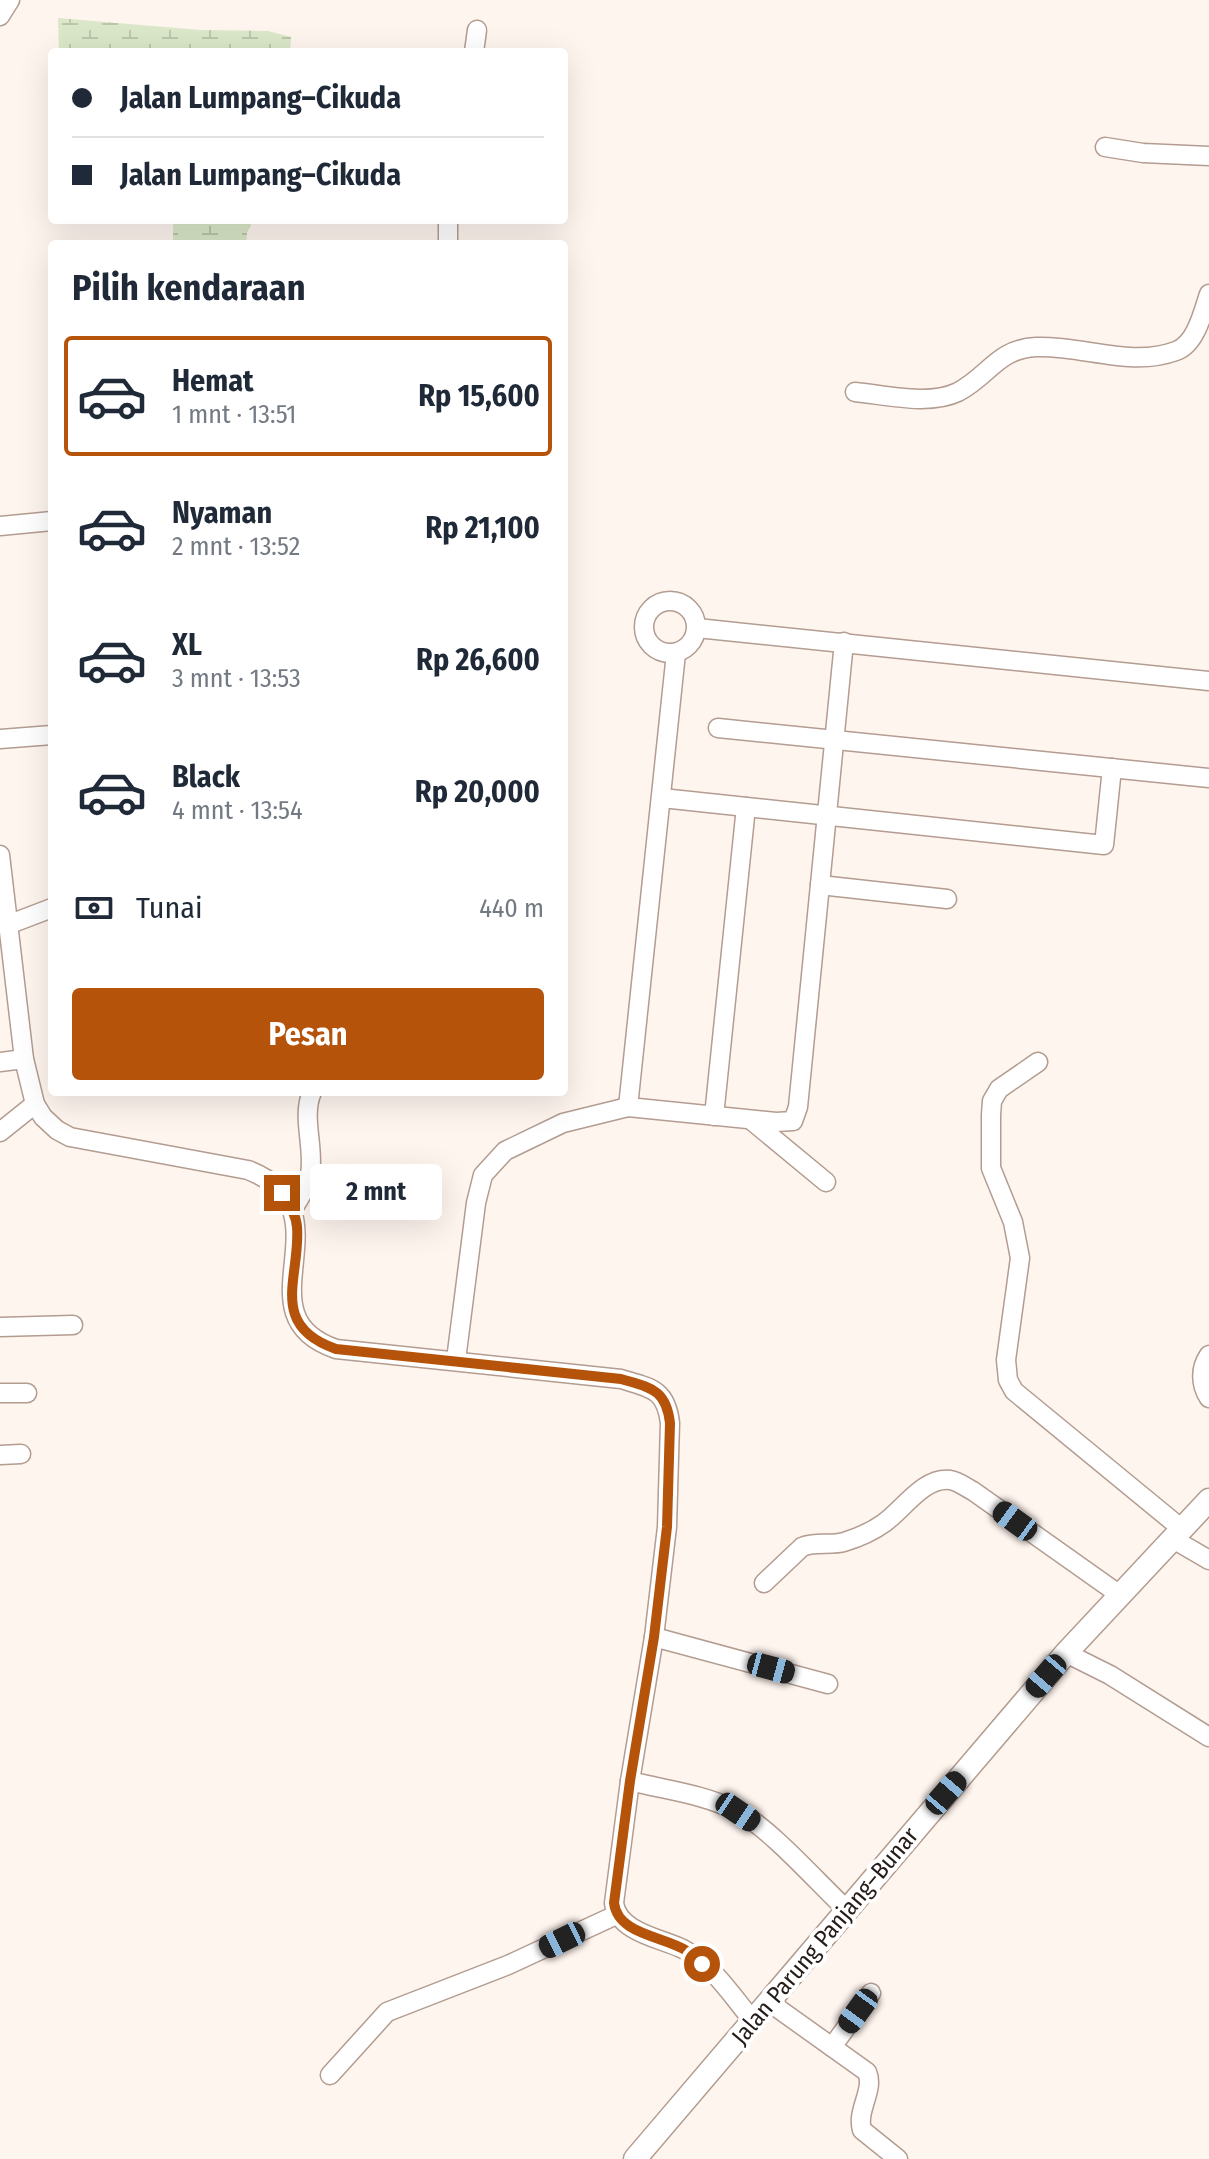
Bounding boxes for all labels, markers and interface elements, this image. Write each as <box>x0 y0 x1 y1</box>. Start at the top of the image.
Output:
text: Jalan Lumpang–Cikuda <box>120 80 401 116</box>
text: Jalan Lumpang–Cikuda <box>120 157 401 193</box>
text: Pilih kendaraan <box>72 266 306 310</box>
icon: car <box>76 360 148 432</box>
text: Hemat <box>172 363 254 399</box>
text: Rp 15,600 <box>418 378 540 414</box>
text: 1 mnt · 13:51 <box>172 399 296 430</box>
icon: car <box>76 492 148 564</box>
text: Nyaman <box>172 495 272 531</box>
text: Rp 21,100 <box>425 510 540 546</box>
text: 2 mnt · 13:52 <box>172 531 300 562</box>
icon: car <box>76 624 148 696</box>
text: XL <box>172 627 202 663</box>
text: Rp 26,600 <box>416 642 540 678</box>
text: 3 mnt · 13:53 <box>172 663 301 694</box>
icon: car <box>76 756 148 828</box>
text: Black <box>172 759 240 795</box>
text: Rp 20,000 <box>415 774 540 810</box>
text: 4 mnt · 13:54 <box>172 795 303 826</box>
icon: cash <box>72 886 116 930</box>
text: Tunai <box>136 890 202 926</box>
text: 440 m <box>479 893 544 924</box>
button: Pesan <box>72 988 544 1080</box>
callout: 2 mnt <box>310 1165 442 1221</box>
route end <box>264 1175 300 1211</box>
text: 2 mnt <box>346 1176 406 1207</box>
car <box>989 1497 1041 1545</box>
car <box>745 1650 797 1686</box>
car <box>1021 1650 1071 1702</box>
car <box>921 1767 971 1819</box>
car <box>711 1789 765 1835</box>
street label: Jalan Parung Panjang–Bunar <box>726 1821 924 2050</box>
car <box>535 1919 589 1961</box>
route start <box>684 1946 720 1982</box>
car <box>834 1985 882 2037</box>

